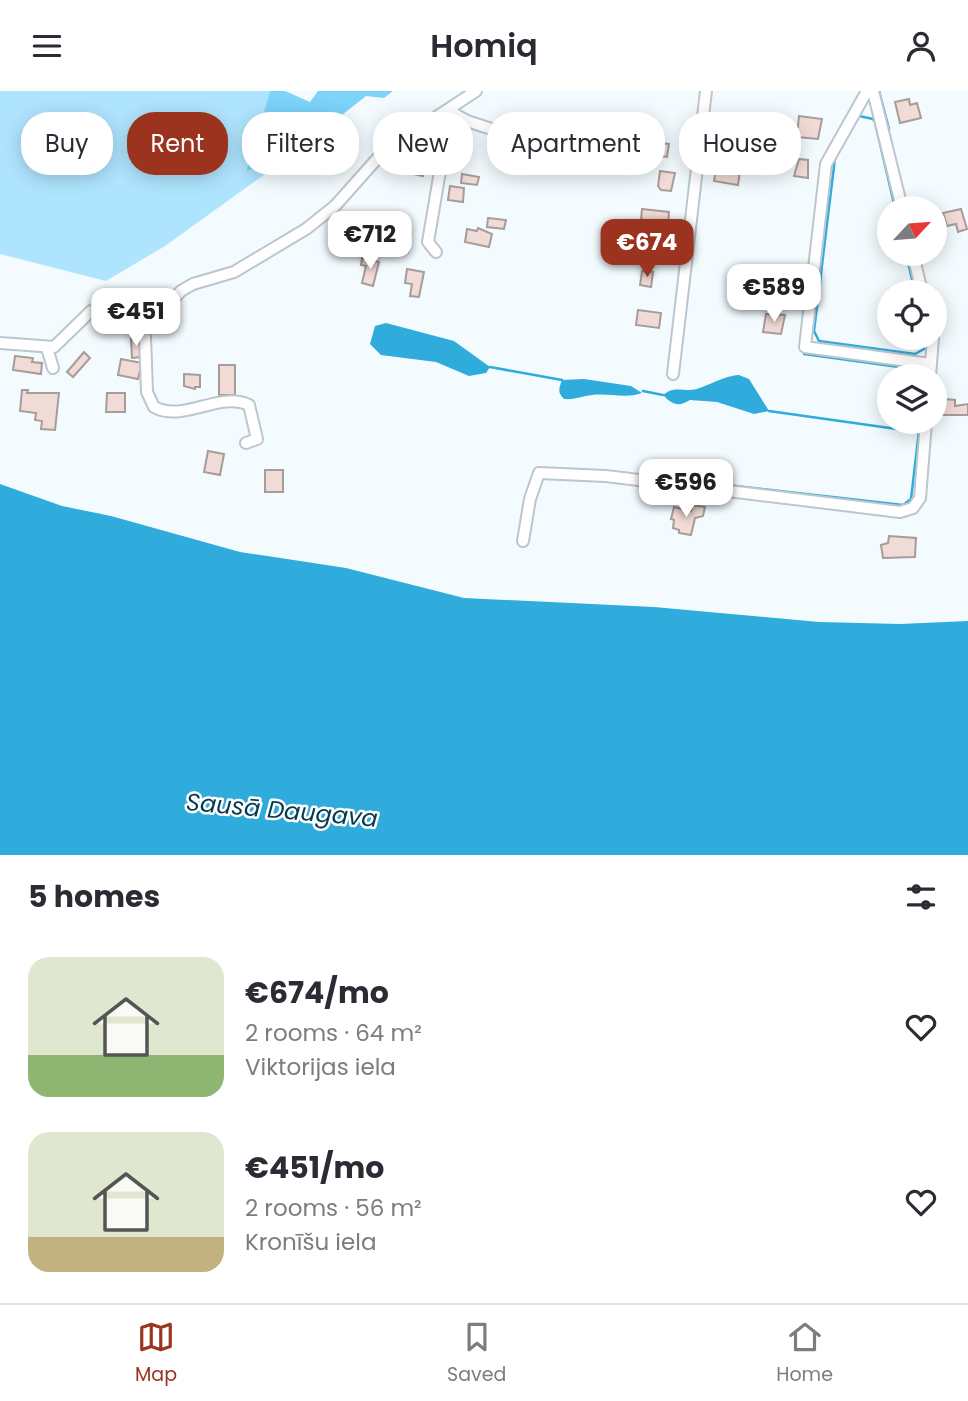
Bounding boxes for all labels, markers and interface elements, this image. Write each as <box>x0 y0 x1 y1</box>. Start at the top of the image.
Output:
text: Homiq <box>430 23 538 68</box>
icon: menu <box>28 27 66 65</box>
icon: person <box>902 27 940 65</box>
chip: Buy <box>21 112 113 175</box>
chip: Rent <box>127 112 228 175</box>
chip: Filters <box>242 112 359 175</box>
chip: New <box>373 112 473 175</box>
chip: Apartment <box>487 112 665 175</box>
chip: House <box>679 112 801 175</box>
north arrow <box>877 196 947 266</box>
map controls <box>877 196 947 434</box>
pin: €712 <box>329 211 411 271</box>
text: €712 <box>344 218 396 250</box>
pin: €674 <box>606 219 688 279</box>
text: €674 <box>617 226 677 258</box>
pin: €589 <box>733 265 815 324</box>
text: €589 <box>743 271 805 303</box>
button: locate <box>877 280 947 350</box>
pin: €451 <box>95 289 177 348</box>
text: €451 <box>107 295 165 327</box>
button: layers <box>877 364 947 434</box>
pin: €596 <box>645 459 727 519</box>
text: €596 <box>655 466 717 498</box>
water label: Sausā Daugava <box>185 785 379 835</box>
text: 5 homes <box>28 875 160 918</box>
icon: filters <box>902 878 940 916</box>
text: €674/mo <box>245 971 389 1014</box>
icon: home <box>84 985 168 1069</box>
icon: heart <box>902 1008 940 1046</box>
text: 2 rooms · 64 m² <box>245 1017 422 1049</box>
text: Viktorijas iela <box>245 1051 396 1083</box>
text: €451/mo <box>245 1146 384 1189</box>
icon: home <box>84 1160 168 1244</box>
icon: heart <box>902 1183 940 1221</box>
text: 2 rooms · 56 m² <box>245 1192 422 1224</box>
text: Kronīšu iela <box>245 1226 376 1258</box>
tab: Map <box>135 1318 177 1389</box>
tab: Saved <box>447 1318 506 1389</box>
tab: Home <box>776 1318 833 1389</box>

